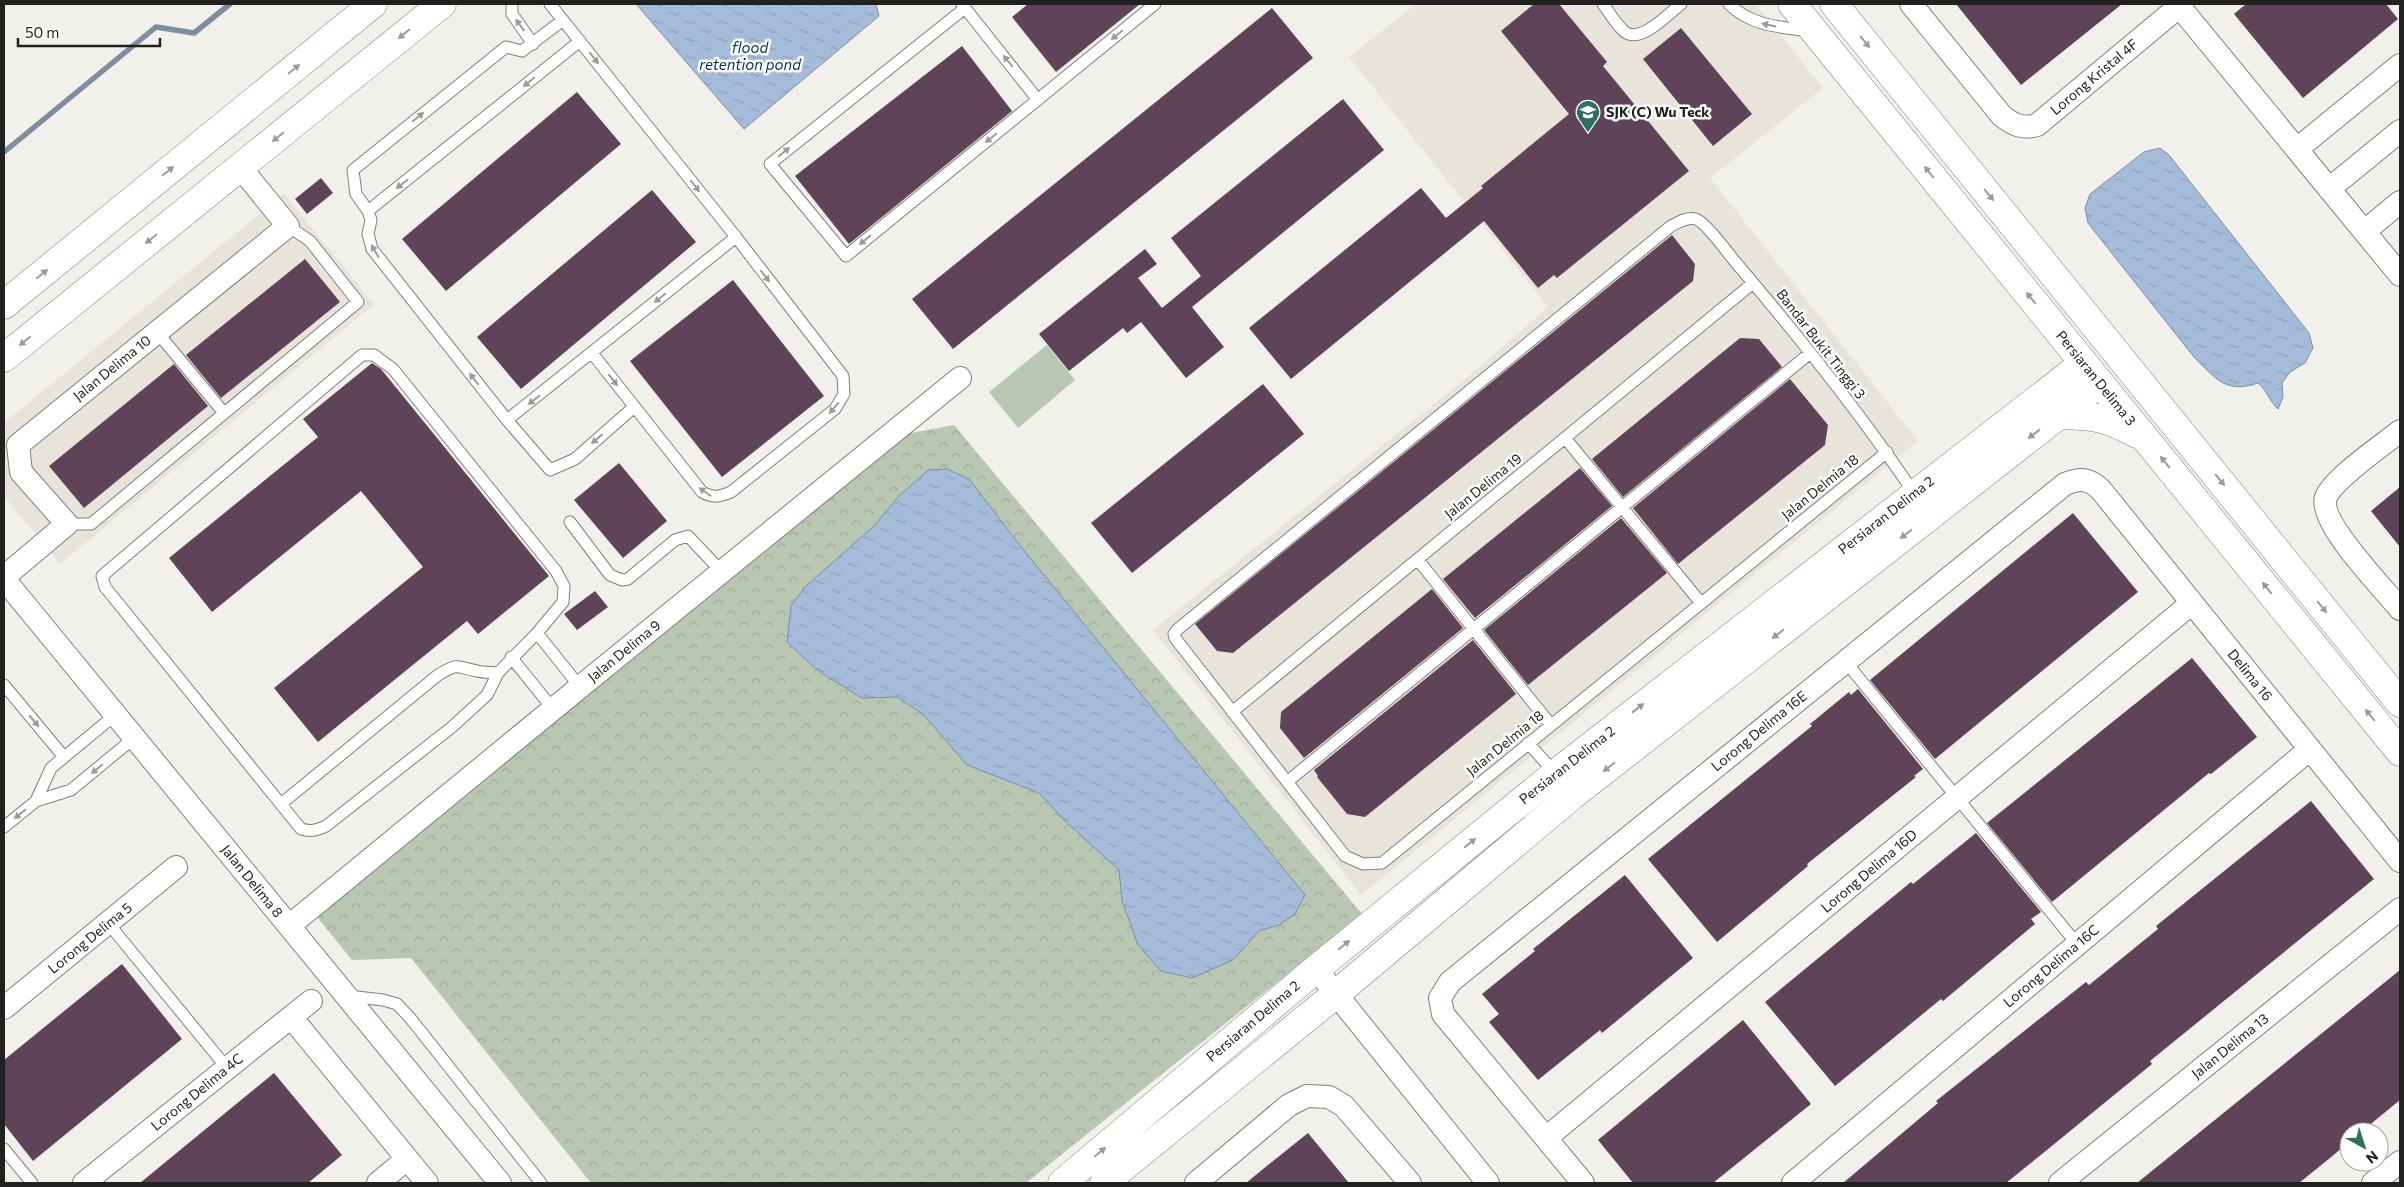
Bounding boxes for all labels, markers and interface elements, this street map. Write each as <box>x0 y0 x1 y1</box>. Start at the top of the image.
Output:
scale bar <box>18 15 160 47</box>
one-way arrow <box>515 18 525 32</box>
one-way arrow <box>1761 21 1777 29</box>
text: 50 m <box>25 23 59 41</box>
one-way arrow <box>398 29 411 40</box>
one-way arrow <box>1111 29 1124 40</box>
one-way arrow <box>1859 35 1870 48</box>
street label: Lorong Kristal 4F <box>2046 35 2141 118</box>
water label: flood retention pond <box>699 38 802 73</box>
one-way arrow <box>589 51 599 65</box>
one-way arrow <box>1002 55 1013 68</box>
one-way arrow <box>287 63 300 74</box>
one-way arrow <box>523 77 536 88</box>
school or university icon: SJK (C) Wu Teck <box>1575 99 1601 133</box>
place label: SJK (C) Wu Teck <box>1606 103 1709 120</box>
one-way arrow <box>412 112 425 123</box>
one-way arrow <box>272 131 285 142</box>
one-way arrow <box>985 132 998 143</box>
one-way arrow <box>777 147 790 158</box>
one-way arrow <box>161 166 174 177</box>
one-way arrow <box>1924 166 1935 179</box>
one-way arrow <box>396 178 409 189</box>
one-way arrow <box>689 179 700 192</box>
one-way arrow <box>1984 188 1995 201</box>
one-way arrow <box>145 233 158 244</box>
one-way arrow <box>859 235 872 246</box>
one-way arrow <box>370 244 379 257</box>
one-way arrow <box>35 268 48 279</box>
one-way arrow <box>760 269 771 282</box>
street label: Bandar Bukit Tinggi 3 <box>1773 285 1870 402</box>
one-way arrow <box>654 292 667 303</box>
one-way arrow <box>2026 292 2037 305</box>
street label: Persiaran Delima 3 <box>2053 327 2140 429</box>
street label: Jalan Delima 10 <box>69 331 154 404</box>
one-way arrow <box>19 335 32 346</box>
one-way arrow <box>469 372 480 385</box>
one-way arrow <box>608 374 618 387</box>
one-way arrow <box>527 394 540 405</box>
one-way arrow <box>828 402 839 415</box>
one-way arrow <box>2028 429 2041 440</box>
one-way arrow <box>592 433 604 445</box>
street label: Jalan Delima 19 <box>1441 449 1525 522</box>
street label: Jalan Delmia 18 <box>1778 450 1862 523</box>
one-way arrow <box>2159 456 2170 469</box>
street label: Persiaran Delima 2 <box>1834 472 1937 557</box>
one-way arrow <box>2215 474 2226 487</box>
one-way arrow <box>698 487 711 497</box>
one-way arrow <box>1900 529 1913 540</box>
one-way arrow <box>2262 582 2273 595</box>
one-way arrow <box>2317 600 2328 613</box>
street label: Jalan Delima 9 <box>584 616 663 685</box>
one-way arrow <box>1772 629 1785 640</box>
street label: Delima 16 <box>2224 645 2276 704</box>
street label: Lorong Delima 16E <box>1707 687 1810 774</box>
one-way arrow <box>1631 703 1644 714</box>
street label: Jalan Delmia 18 <box>1463 706 1547 779</box>
one-way arrow <box>2364 708 2375 721</box>
one-way arrow <box>28 715 39 727</box>
street label: Persiaran Delima 2 <box>1515 722 1618 807</box>
one-way arrow <box>1603 761 1616 772</box>
one-way arrow <box>91 763 103 775</box>
one-way arrow <box>14 809 27 820</box>
street label: Lorong Delima 16D <box>1817 825 1920 916</box>
one-way arrow <box>1463 837 1476 848</box>
street label: Jalan Delima 8 <box>218 841 287 920</box>
street label: Lorong Delima 5 <box>44 898 135 977</box>
street label: Lorong Delima 16C <box>1999 921 2102 1011</box>
one-way arrow <box>1337 940 1350 951</box>
street label: Persiaran Delima 2 <box>1202 976 1303 1065</box>
street label: Jalan Delima 13 <box>2188 1009 2272 1082</box>
street label: Lorong Delima 4C <box>147 1049 246 1134</box>
north arrow <box>2339 1122 2389 1172</box>
one-way arrow <box>1093 1146 1106 1157</box>
text: N <box>2363 1148 2382 1167</box>

